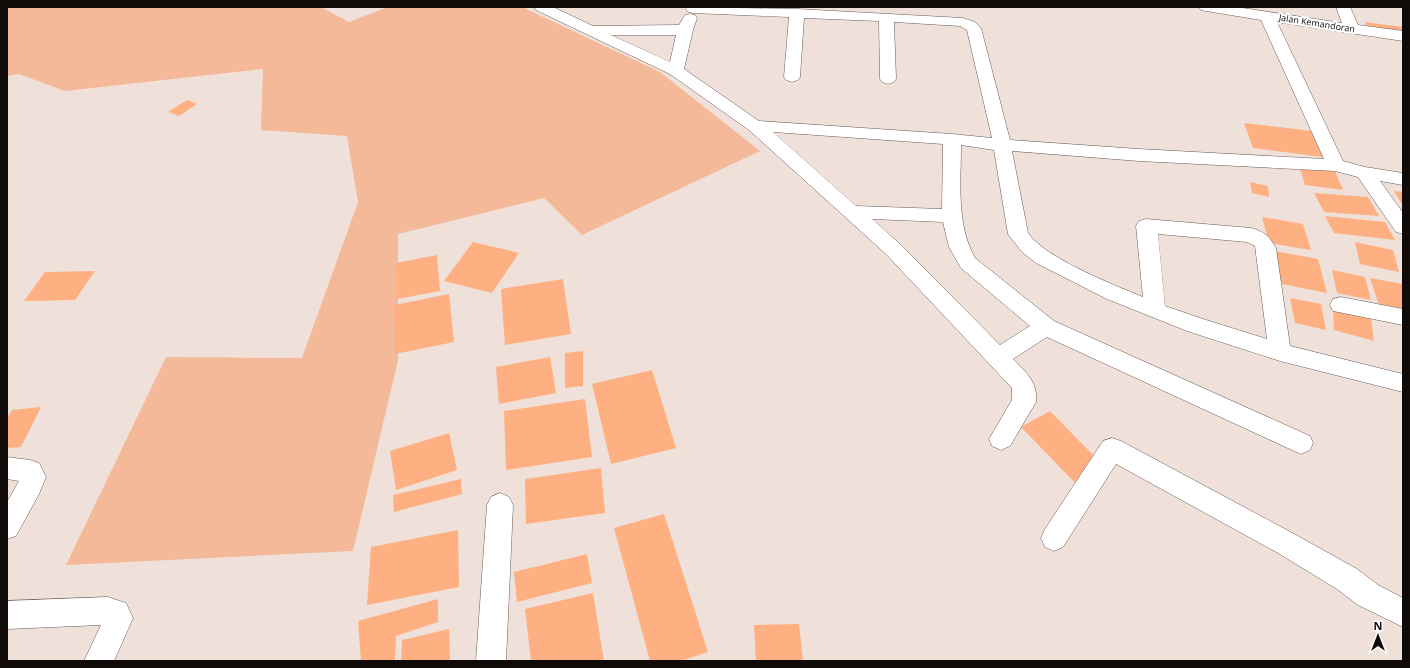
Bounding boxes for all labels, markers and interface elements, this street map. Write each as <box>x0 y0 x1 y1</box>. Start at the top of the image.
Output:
street label: Jalan Kemandoran <box>1277 10 1356 35</box>
north arrow <box>1358 616 1398 656</box>
text: N <box>1374 618 1382 633</box>

